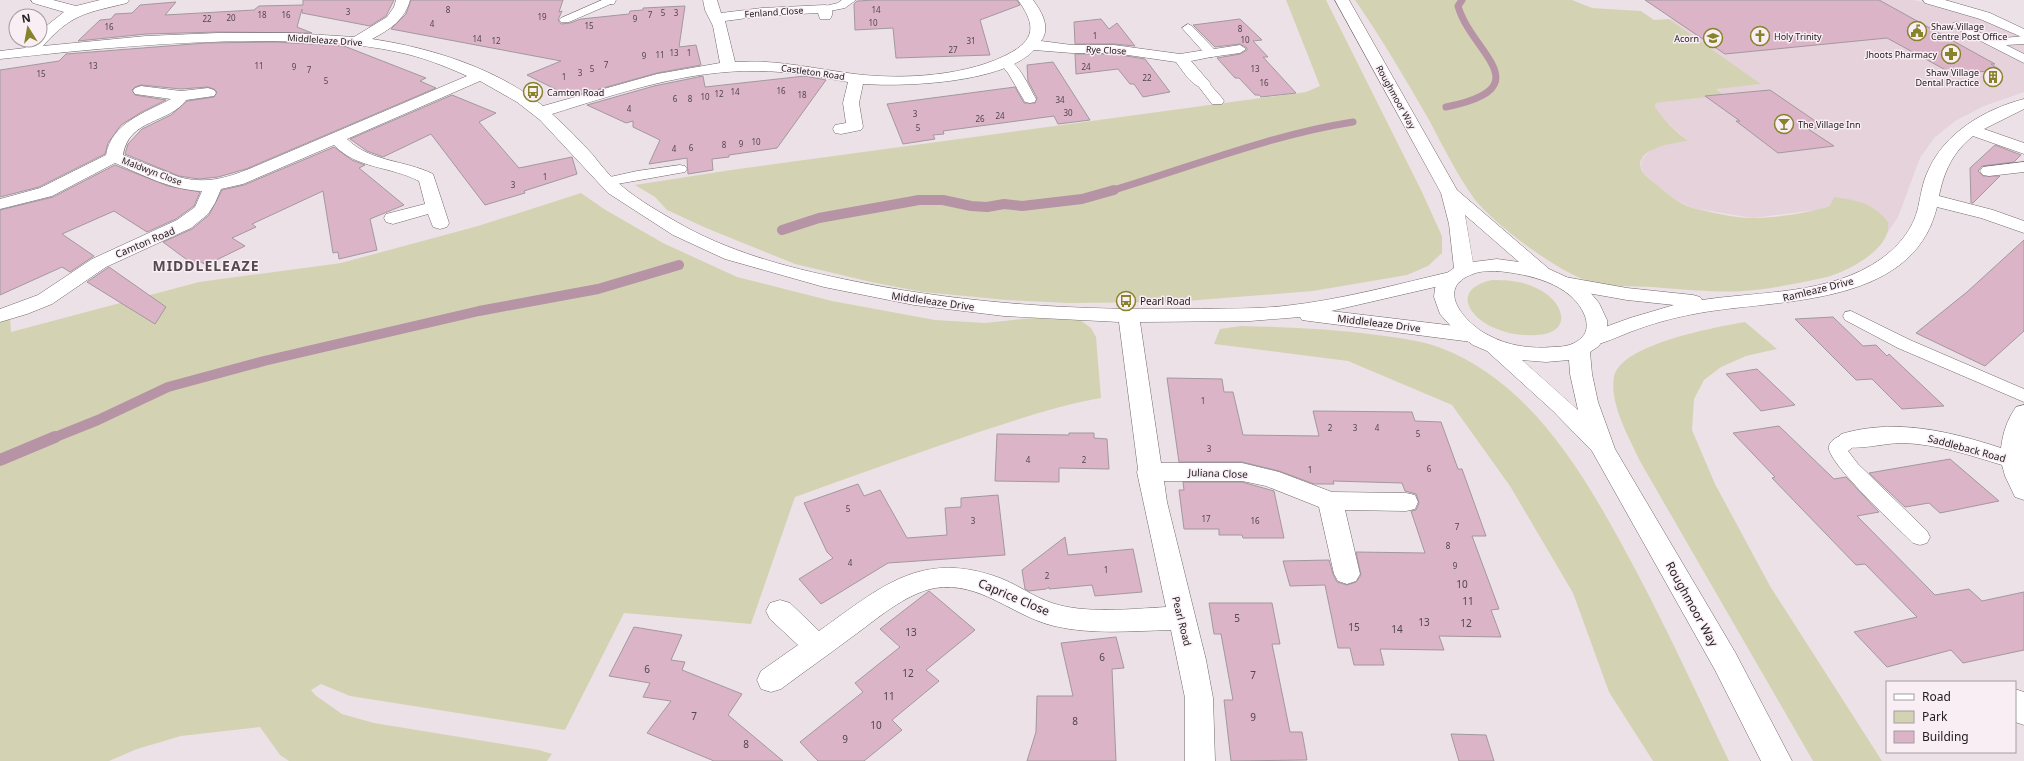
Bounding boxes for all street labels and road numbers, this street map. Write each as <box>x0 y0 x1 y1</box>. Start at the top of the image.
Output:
street label: Fenland Close <box>744 3 804 21</box>
street label: Middleleaze Drive <box>287 31 363 49</box>
street label: Rye Close <box>1085 42 1127 58</box>
street label: Castleton Road <box>780 61 846 83</box>
street label: Roughmoor Way <box>1373 63 1419 132</box>
street label: Maldwyn Close <box>120 154 184 188</box>
street label: Camton Road <box>113 223 177 261</box>
street label: Ramleaze Drive <box>1781 273 1855 305</box>
street label: Middleleaze Drive <box>891 288 976 314</box>
street label: Middleleaze Drive <box>1337 311 1422 335</box>
street label: Saddleback Road <box>1926 431 2008 465</box>
street label: Juliana Close <box>1187 465 1248 481</box>
street label: Roughmoor Way <box>1662 559 1723 650</box>
street label: Caprice Close <box>976 574 1052 620</box>
street label: Pearl Road <box>1169 595 1195 647</box>

